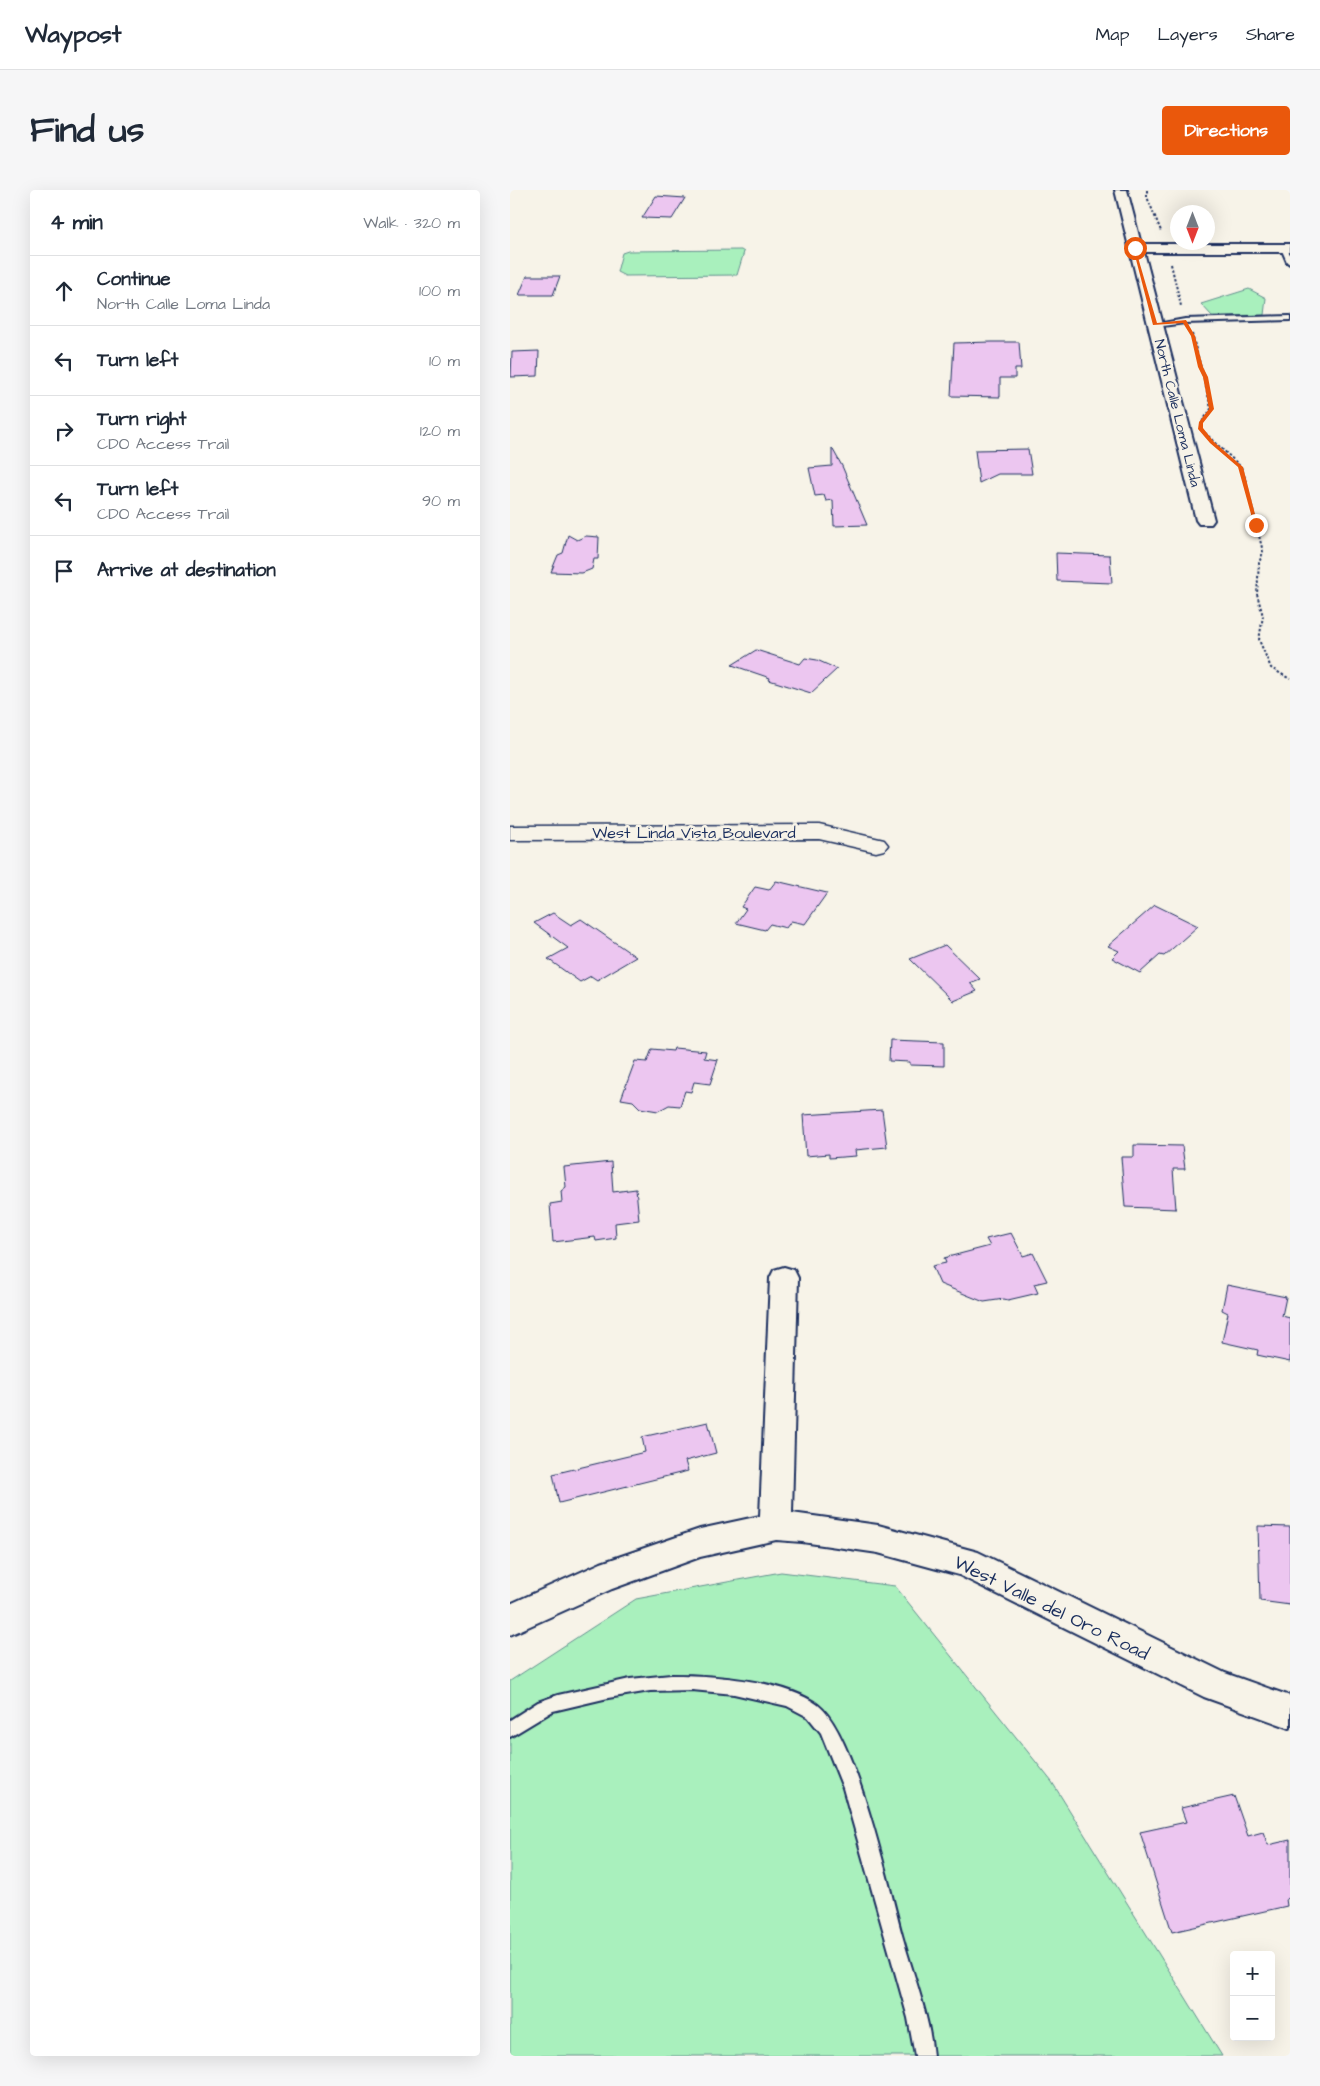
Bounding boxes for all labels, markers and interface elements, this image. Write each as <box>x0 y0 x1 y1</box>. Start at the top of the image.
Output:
text: Waypost <box>25 18 122 52</box>
text: Map <box>1095 22 1129 47</box>
text: Layers <box>1157 22 1218 47</box>
text: Share <box>1246 22 1295 47</box>
text: Find us <box>30 106 144 155</box>
button: Directions <box>1162 106 1290 155</box>
north arrow <box>1170 205 1215 250</box>
text: 4 min <box>50 208 103 237</box>
text: Walk · 320 m <box>363 212 460 234</box>
route start <box>1124 237 1147 260</box>
text: Continue <box>97 266 171 293</box>
icon: ahead <box>50 277 78 305</box>
text: 100 m <box>419 280 460 302</box>
text: North Calle Loma Linda <box>97 293 270 315</box>
street label: North Calle Loma Linda <box>1149 337 1205 489</box>
icon: left <box>50 347 78 375</box>
text: Turn left <box>97 347 178 374</box>
text: 10 m <box>429 350 460 372</box>
text: Turn right <box>97 406 186 433</box>
icon: right <box>50 417 78 445</box>
text: 120 m <box>420 420 460 442</box>
text: CDO Access Trail <box>97 433 229 455</box>
text: Turn left <box>97 476 178 503</box>
icon: left <box>50 487 78 515</box>
text: 90 m <box>422 490 460 512</box>
text: CDO Access Trail <box>97 503 229 525</box>
route end <box>1245 514 1268 537</box>
icon: arrive <box>50 557 78 585</box>
text: Arrive at destination <box>97 557 276 584</box>
street label: West Linda Vista Boulevard <box>592 822 796 844</box>
street label: West Valle del Oro Road <box>949 1549 1154 1668</box>
map controls <box>1230 1951 1275 2041</box>
button: + <box>1230 1951 1275 1996</box>
button: − <box>1230 1996 1275 2041</box>

